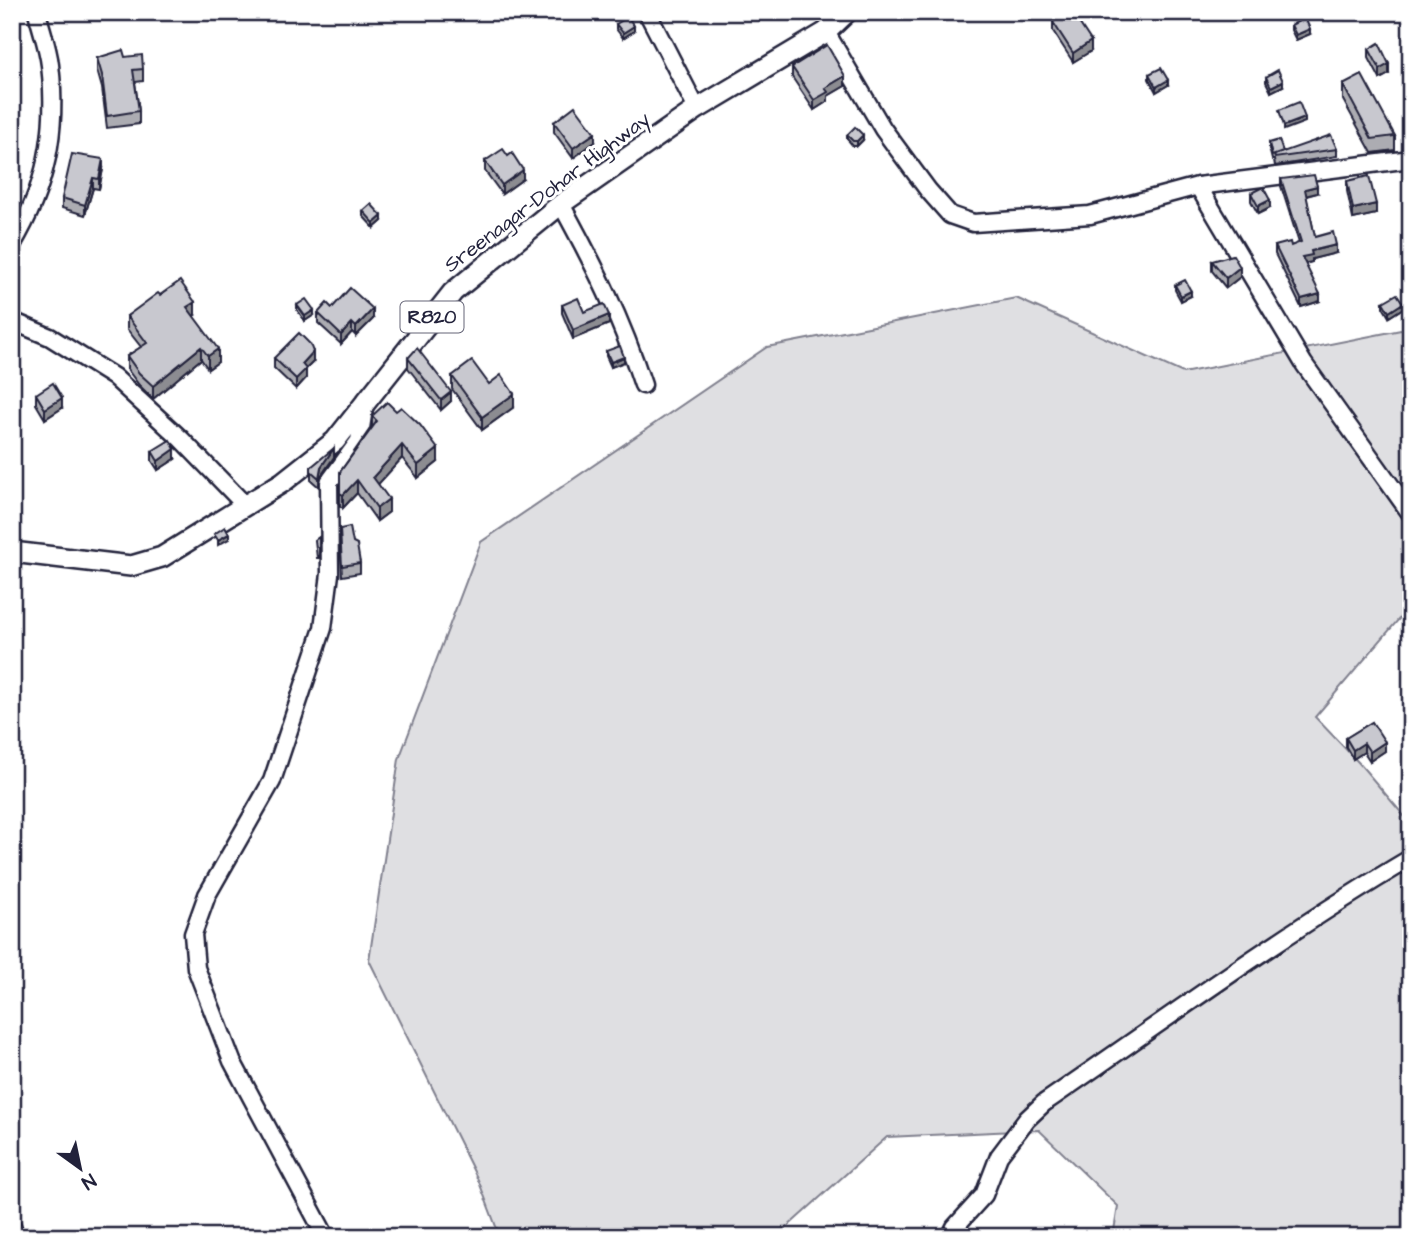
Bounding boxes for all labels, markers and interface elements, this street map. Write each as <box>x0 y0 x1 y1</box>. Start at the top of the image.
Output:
street label: Sreenagar-Dohar Highway <box>438 104 658 281</box>
road number: R820 <box>400 302 464 332</box>
north arrow <box>46 1134 116 1204</box>
text: N <box>76 1166 101 1196</box>

